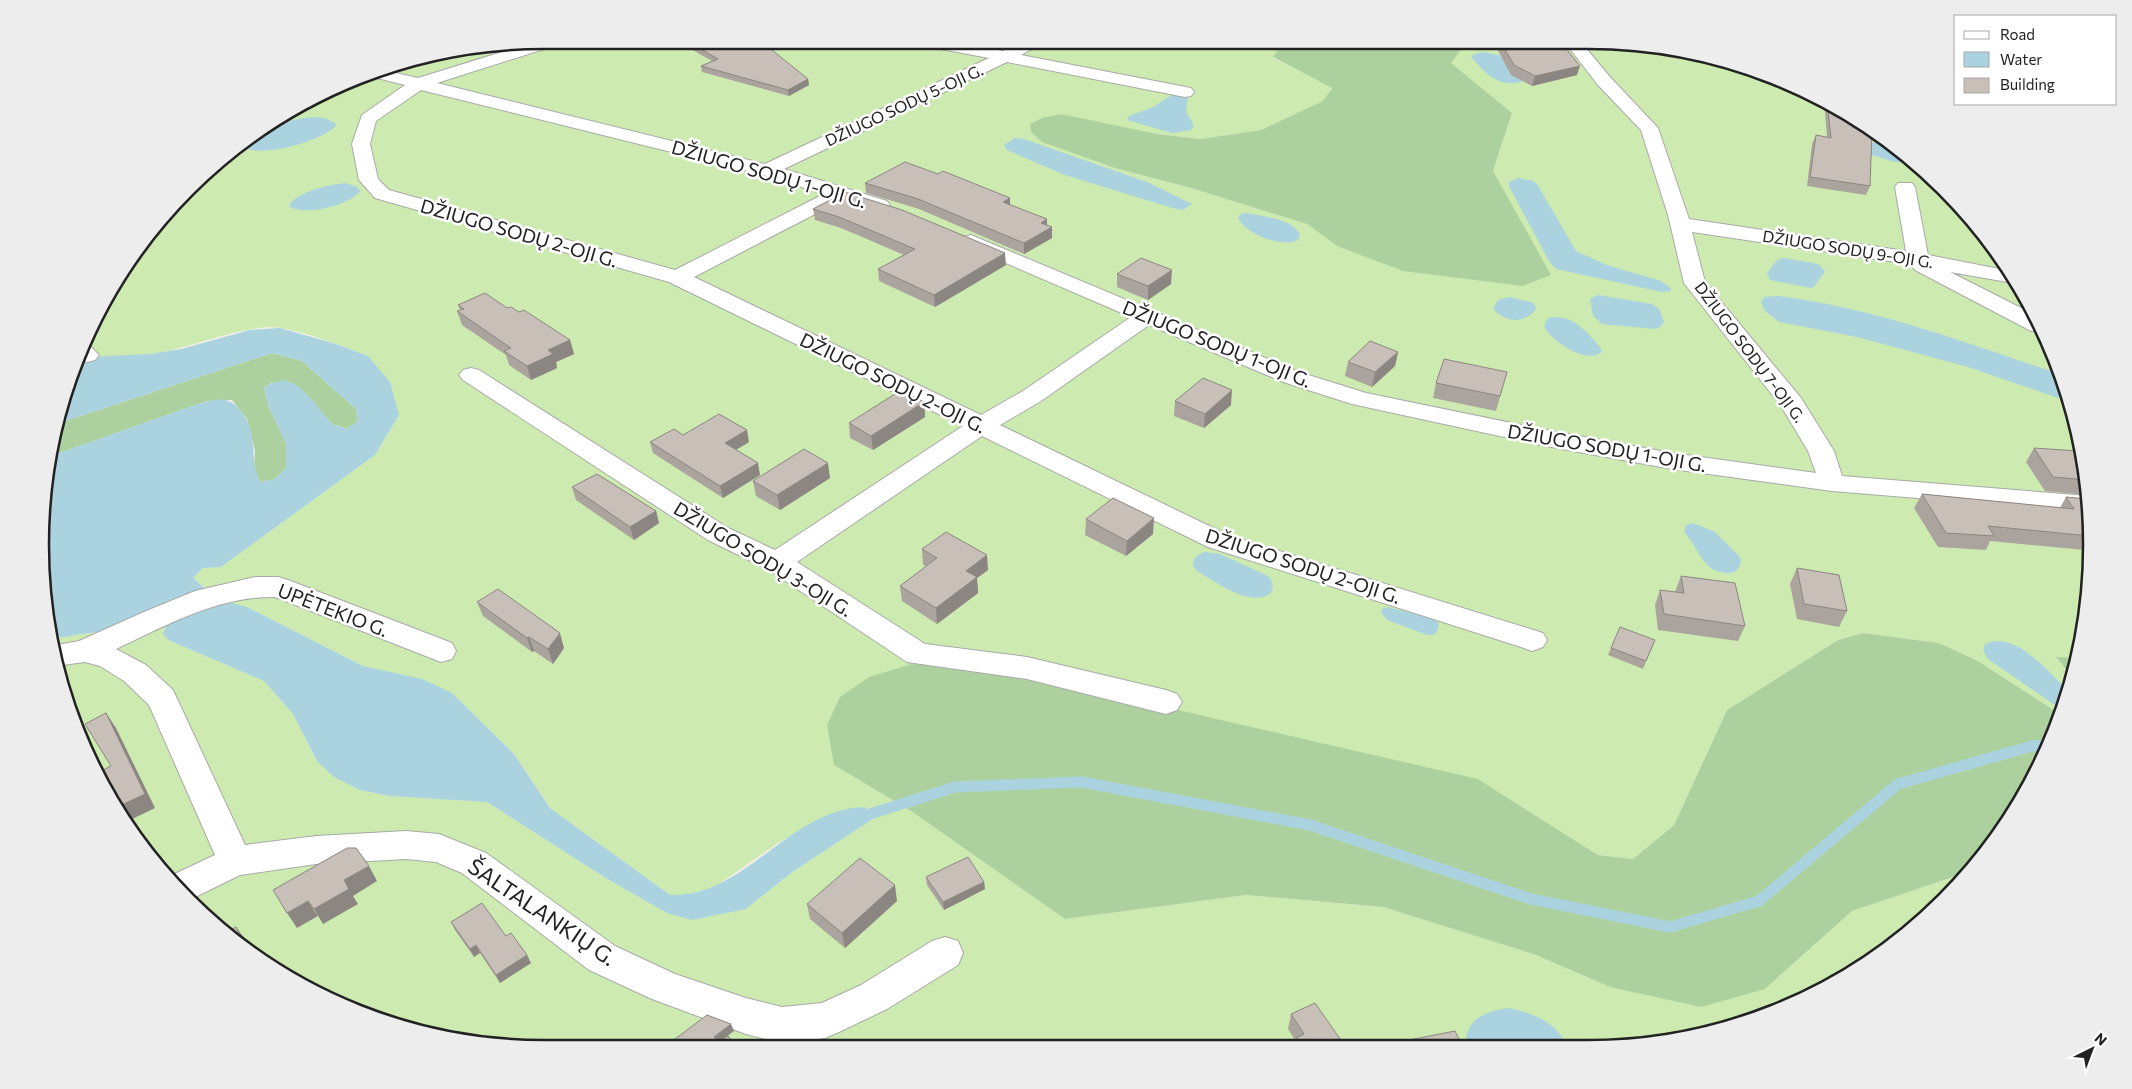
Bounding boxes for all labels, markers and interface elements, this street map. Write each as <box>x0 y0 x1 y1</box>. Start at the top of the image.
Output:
legend <box>1954 15 2117 105</box>
text: Road <box>2000 25 2035 43</box>
text: Water <box>2000 50 2042 68</box>
street label: DŽIUGO SODŲ 5-OJI G. <box>822 60 986 150</box>
text: Building <box>2000 75 2055 93</box>
street label: DŽIUGO SODŲ 1-OJI G. <box>669 135 869 212</box>
street label: DŽIUGO SODŲ 2-OJI G. <box>418 193 620 272</box>
street label: DŽIUGO SODŲ 9-OJI G. <box>1761 226 1935 271</box>
street label: DŽIUGO SODŲ 7-OJI G. <box>1691 278 1810 426</box>
street label: DŽIUGO SODŲ 1-OJI G. <box>1119 295 1315 392</box>
street label: DŽIUGO SODŲ 2-OJI G. <box>797 328 990 438</box>
street label: DŽIUGO SODŲ 1-OJI G. <box>1506 419 1708 476</box>
street label: DŽIUGO SODŲ 3-OJI G. <box>670 496 857 621</box>
street label: DŽIUGO SODŲ 2-OJI G. <box>1203 523 1404 608</box>
street label: UPĖTEKIO G. <box>275 578 392 641</box>
street label: ŠALTALANKIŲ G. <box>463 852 621 971</box>
north arrow <box>2067 1024 2117 1074</box>
text: N <box>2091 1029 2111 1049</box>

